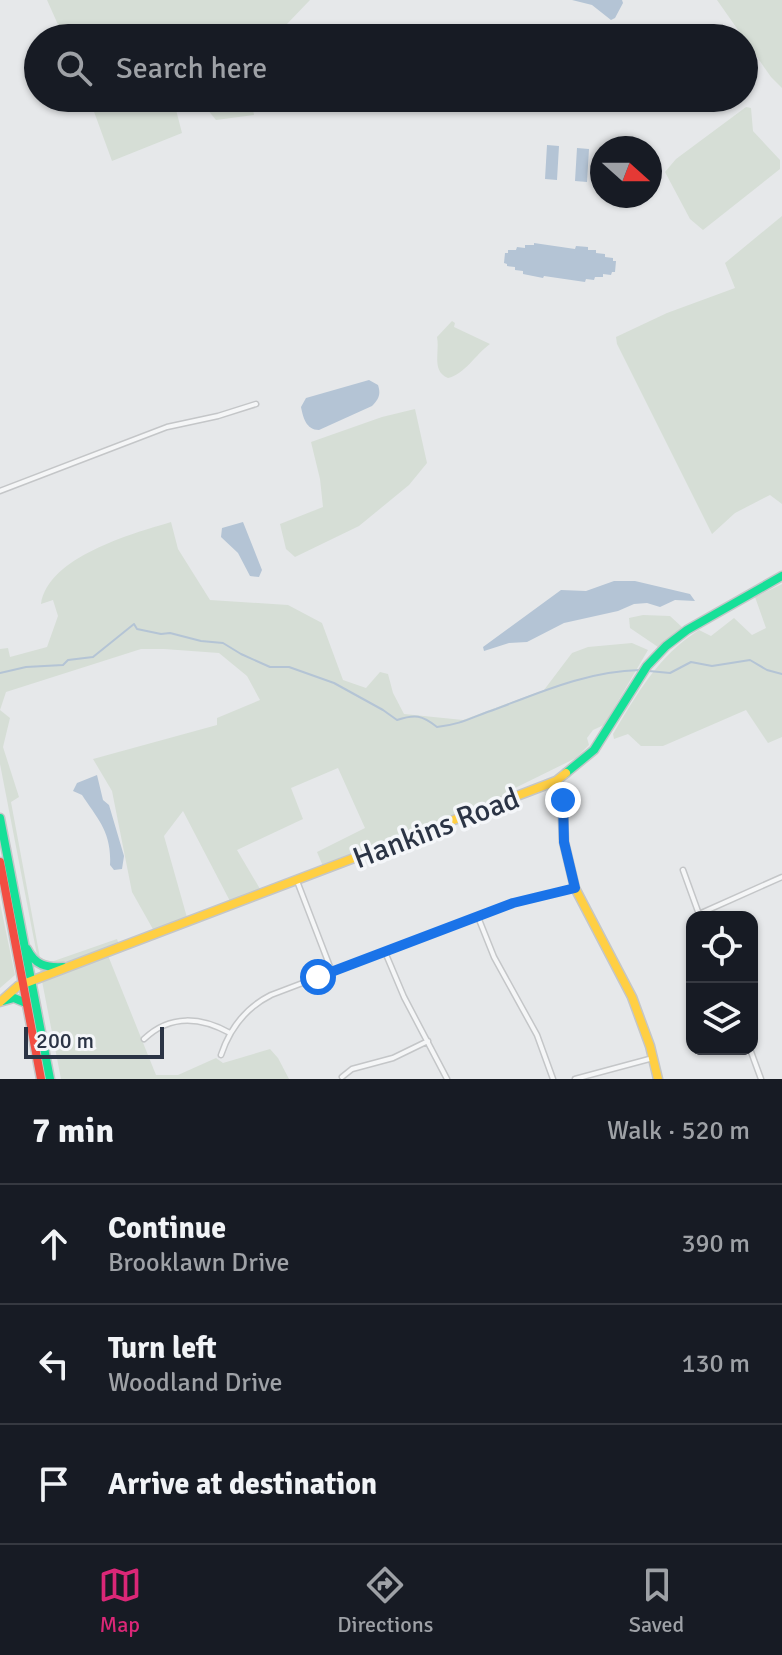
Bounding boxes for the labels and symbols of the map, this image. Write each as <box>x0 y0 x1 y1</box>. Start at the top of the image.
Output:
north arrow <box>590 136 662 208</box>
street label: Hankins Road <box>348 780 525 877</box>
route end <box>545 782 581 818</box>
route start <box>300 959 336 995</box>
scale bar <box>24 1023 164 1059</box>

